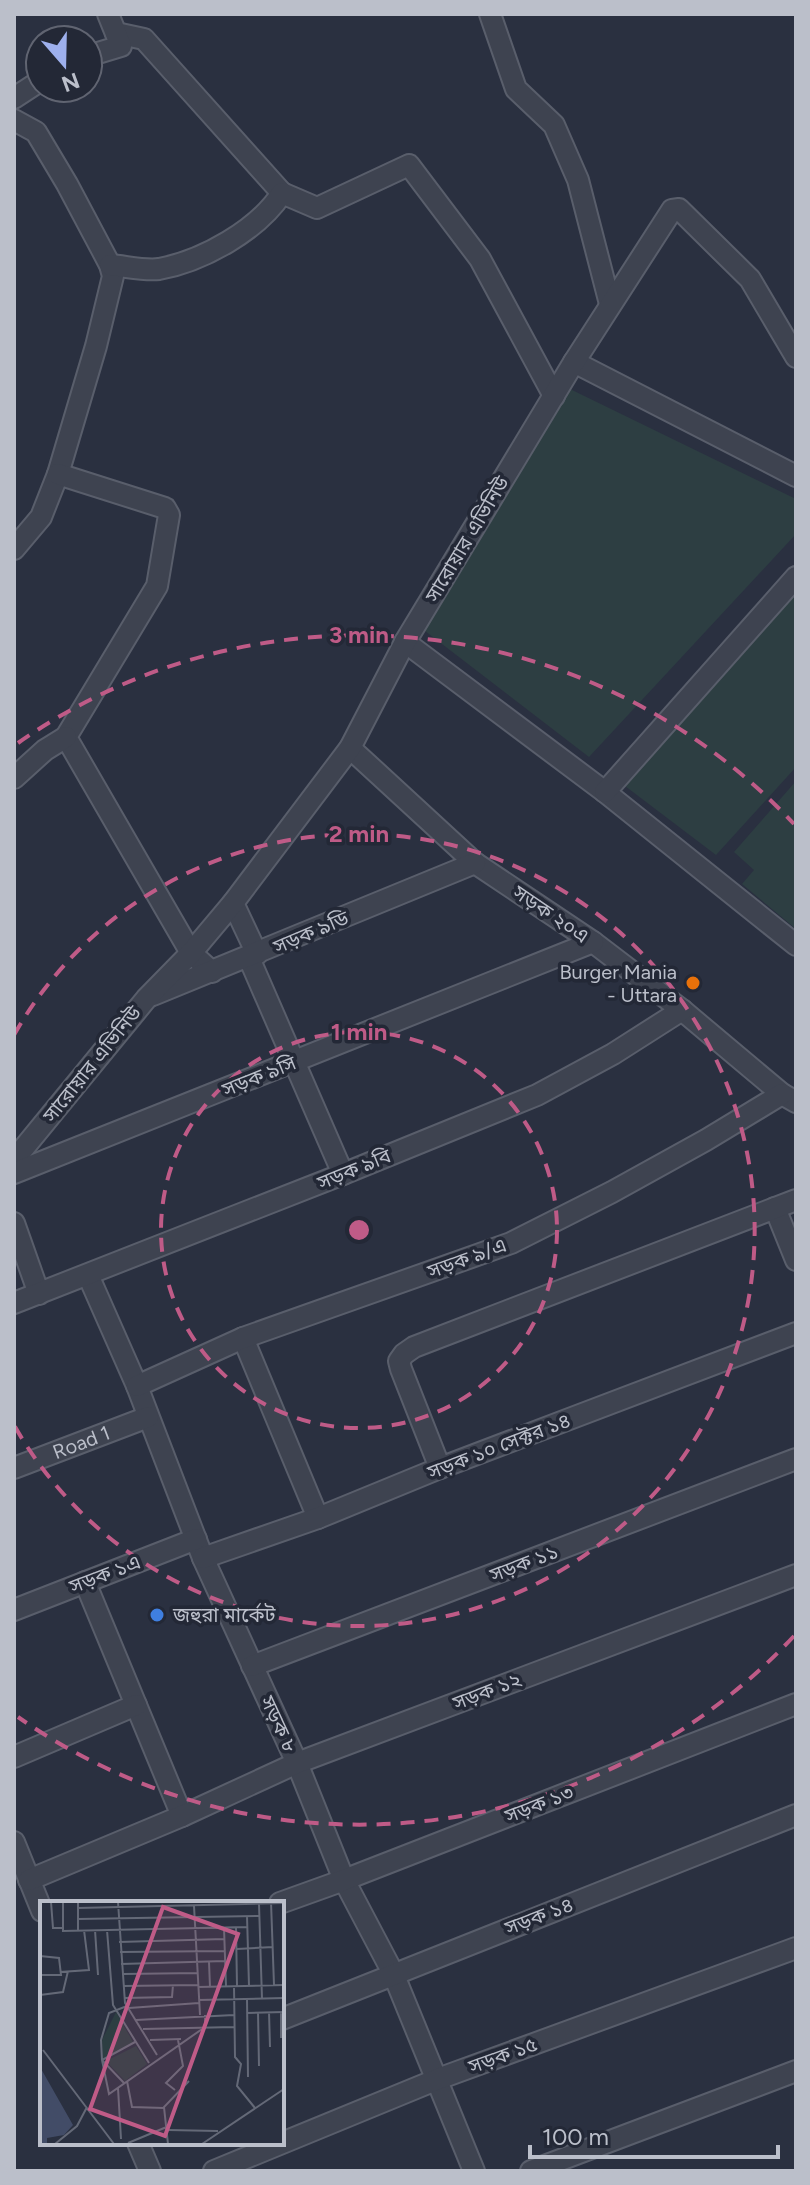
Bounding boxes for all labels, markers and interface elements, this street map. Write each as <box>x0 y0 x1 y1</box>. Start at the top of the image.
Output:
north arrow <box>24 24 104 104</box>
text: N <box>58 67 83 98</box>
street label: সারোয়ার এভিনিউ <box>420 471 514 607</box>
text: 3 min <box>329 620 389 649</box>
text: 2 min <box>329 819 389 848</box>
street label: সড়ক ২০এ <box>508 879 593 948</box>
street label: সড়ক ৯ডি <box>269 905 353 959</box>
place label: Burger Mania - Uttara <box>559 960 677 1007</box>
marker: Burger Mania - Uttara <box>684 974 702 992</box>
street label: সারোয়ার এভিনিউ <box>37 1000 147 1128</box>
text: 1 min <box>331 1017 387 1046</box>
street label: সড়ক ৯সি <box>218 1050 300 1102</box>
street label: সড়ক ৯বি <box>313 1143 395 1195</box>
centre of rings <box>345 1216 373 1244</box>
street label: সড়ক ৯/এ <box>423 1233 510 1284</box>
street label: সড়ক ১০ সেক্টর ১৪ <box>423 1408 574 1485</box>
street label: Road 1 <box>49 1421 113 1464</box>
street label: সড়ক ১১ <box>485 1539 562 1587</box>
street label: সড়ক ১এ <box>65 1549 144 1599</box>
place label: জহুরা মার্কেট <box>172 1602 277 1627</box>
marker: জহুরা মার্কেট <box>148 1606 166 1624</box>
street label: সড়ক ১২ <box>448 1667 525 1715</box>
street label: সড়ক ৮ <box>255 1691 303 1756</box>
street label: সড়ক ১৩ <box>500 1780 577 1828</box>
street label: সড়ক ১৪ <box>500 1892 577 1940</box>
inset map <box>40 1901 284 2145</box>
street label: সড়ক ১৫ <box>464 2032 541 2079</box>
scale bar <box>530 2109 778 2159</box>
text: 100 m <box>542 2122 609 2151</box>

